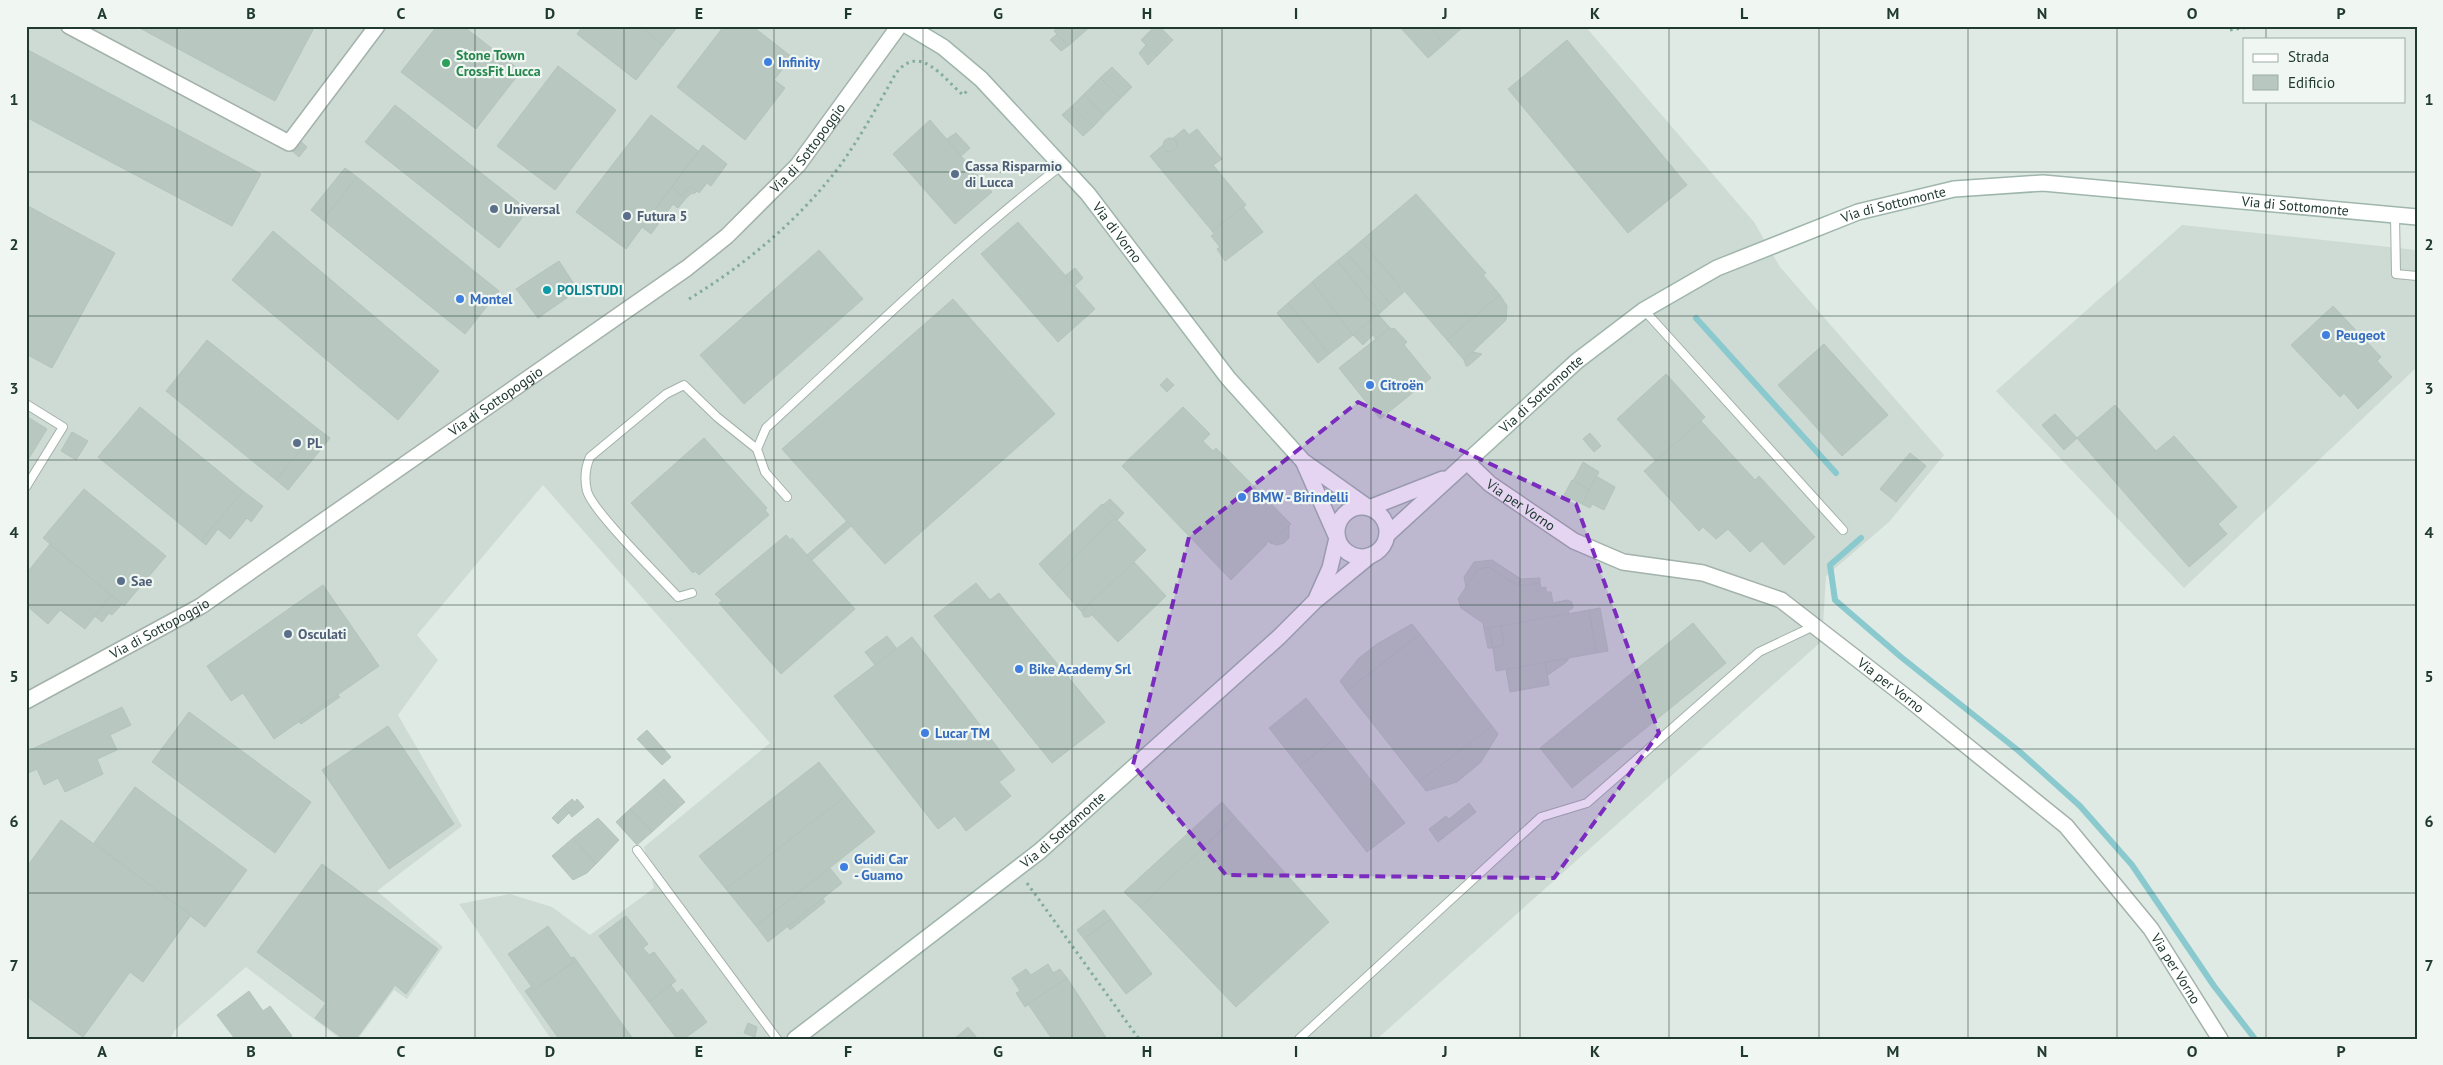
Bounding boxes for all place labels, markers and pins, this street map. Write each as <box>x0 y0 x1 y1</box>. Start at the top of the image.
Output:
place label: Stone Town CrossFit Lucca <box>456 46 541 80</box>
place label: Infinity <box>778 53 820 71</box>
marker: Infinity <box>762 56 774 68</box>
marker: Stone Town CrossFit Lucca <box>440 57 452 69</box>
place label: Cassa Risparmio di Lucca <box>965 157 1062 191</box>
marker: Cassa Risparmio di Lucca <box>949 168 961 180</box>
place label: Universal <box>504 200 561 218</box>
marker: Universal <box>488 203 500 215</box>
place label: Futura 5 <box>637 207 687 225</box>
marker: Futura 5 <box>621 210 633 222</box>
place label: POLISTUDI <box>557 281 623 299</box>
marker: POLISTUDI <box>541 284 553 296</box>
place label: Montel <box>470 290 513 308</box>
marker: Montel <box>454 293 466 305</box>
place label: Peugeot <box>2336 326 2385 344</box>
marker: Peugeot <box>2320 329 2332 341</box>
place label: Citroën <box>1380 376 1424 394</box>
marker: Citroën <box>1364 379 1376 391</box>
place label: PL <box>307 434 323 452</box>
marker: PL <box>291 437 303 449</box>
place label: BMW - Birindelli <box>1252 488 1349 506</box>
marker: BMW - Birindelli <box>1236 491 1248 503</box>
place label: Sae <box>131 572 152 590</box>
marker: Sae <box>115 575 127 587</box>
place label: Osculati <box>298 625 347 643</box>
marker: Osculati <box>282 628 294 640</box>
place label: Bike Academy Srl <box>1029 660 1132 678</box>
marker: Bike Academy Srl <box>1013 663 1025 675</box>
place label: Lucar TM <box>935 724 990 742</box>
marker: Lucar TM <box>919 727 931 739</box>
place label: Guidi Car - Guamo <box>854 850 908 884</box>
marker: Guidi Car - Guamo <box>838 861 850 873</box>

